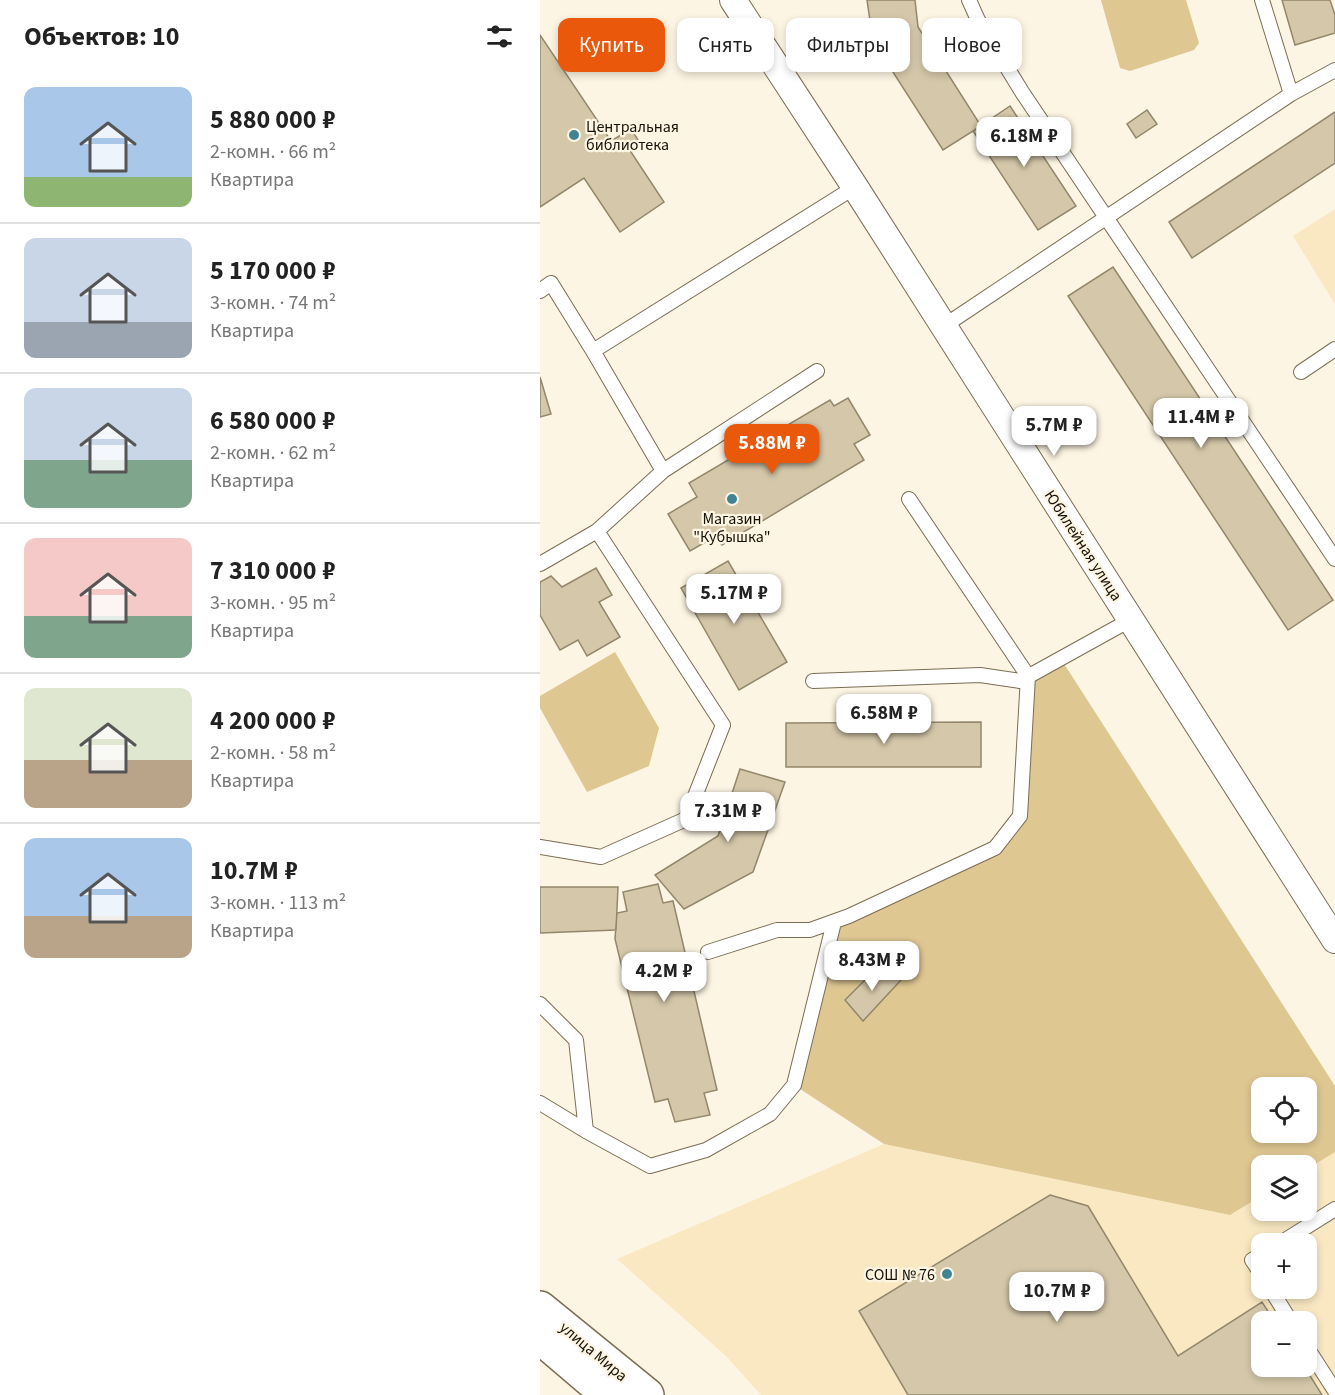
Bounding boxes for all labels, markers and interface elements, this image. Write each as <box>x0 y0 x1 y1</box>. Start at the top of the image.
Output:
text: Объектов: 10 <box>24 18 180 55</box>
chip: Купить <box>558 18 665 72</box>
chip: Снять <box>677 18 774 72</box>
chip: Фильтры <box>786 18 910 72</box>
chip: Новое <box>922 18 1022 72</box>
icon: filters <box>483 20 516 53</box>
text: 5 880 000 ₽ <box>210 101 335 138</box>
icon: home <box>72 111 144 183</box>
place label: Центральная библиотека <box>586 116 679 156</box>
pin: 6.18M ₽ <box>969 117 1079 168</box>
text: 6.18M ₽ <box>990 122 1058 150</box>
marker: Центральная библиотека <box>567 128 581 142</box>
text: 2-комн. · 66 m² <box>210 138 336 166</box>
text: Квартира <box>210 166 294 194</box>
text: 5 170 000 ₽ <box>210 252 335 289</box>
icon: home <box>72 262 144 334</box>
text: 3-комн. · 74 m² <box>210 289 336 317</box>
text: Квартира <box>210 317 294 345</box>
pin: 11.4M ₽ <box>1146 398 1256 449</box>
text: 6 580 000 ₽ <box>210 402 335 439</box>
text: 11.4M ₽ <box>1167 403 1235 431</box>
pin: 5.7M ₽ <box>1005 406 1103 457</box>
text: 5.7M ₽ <box>1026 411 1082 439</box>
icon: home <box>72 412 144 484</box>
pin: 5.88M ₽ <box>717 424 827 475</box>
text: 5.88M ₽ <box>738 429 806 457</box>
text: 2-комн. · 62 m² <box>210 439 336 467</box>
text: Квартира <box>210 467 294 495</box>
street label: Юбилейная улица <box>1039 486 1127 605</box>
marker: Магазин "Кубышка" <box>725 492 739 506</box>
place label: Магазин "Кубышка" <box>693 508 771 548</box>
text: 7 310 000 ₽ <box>210 552 335 589</box>
icon: home <box>72 562 144 634</box>
pin: 5.17M ₽ <box>679 574 789 625</box>
text: 5.17M ₽ <box>700 579 768 607</box>
text: 3-комн. · 95 m² <box>210 589 336 617</box>
text: Квартира <box>210 617 294 645</box>
pin: 6.58M ₽ <box>829 694 939 745</box>
text: 6.58M ₽ <box>850 699 918 727</box>
text: 4 200 000 ₽ <box>210 702 335 739</box>
icon: home <box>72 712 144 784</box>
text: 2-комн. · 58 m² <box>210 739 336 767</box>
text: Квартира <box>210 767 294 795</box>
pin: 7.31M ₽ <box>673 792 783 843</box>
text: 7.31M ₽ <box>694 797 762 825</box>
text: 10.7M ₽ <box>210 852 298 889</box>
icon: home <box>72 862 144 934</box>
text: 3-комн. · 113 m² <box>210 889 346 917</box>
text: Квартира <box>210 917 294 945</box>
pin: 8.43M ₽ <box>817 941 927 992</box>
text: 8.43M ₽ <box>838 946 906 974</box>
pin: 4.2M ₽ <box>615 952 713 1003</box>
text: 4.2M ₽ <box>636 957 692 985</box>
map controls <box>1251 1077 1317 1377</box>
button: locate <box>1251 1077 1317 1143</box>
button: layers <box>1251 1155 1317 1221</box>
button: + <box>1251 1233 1317 1299</box>
place label: СОШ № 76 <box>865 1264 935 1286</box>
marker: СОШ № 76 <box>940 1267 954 1281</box>
pin: 10.7M ₽ <box>1002 1272 1112 1323</box>
text: 10.7M ₽ <box>1023 1277 1091 1305</box>
button: − <box>1251 1311 1317 1377</box>
street label: улица Мира <box>555 1317 632 1387</box>

